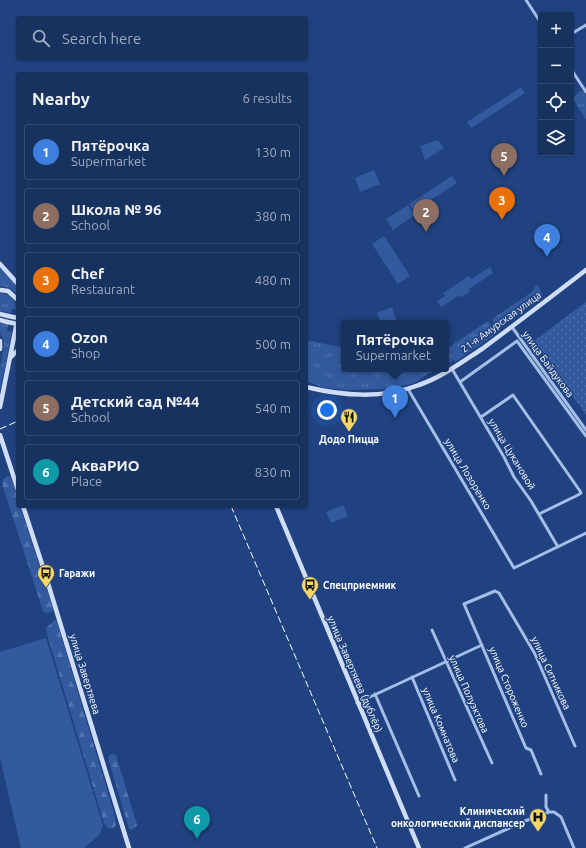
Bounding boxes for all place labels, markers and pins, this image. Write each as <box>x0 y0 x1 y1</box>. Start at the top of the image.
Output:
pin: 5 <box>491 143 517 176</box>
pin: 3 <box>489 187 515 220</box>
pin: 2 <box>413 199 439 232</box>
pin: 4 <box>534 224 560 257</box>
pin: 1 <box>382 385 408 418</box>
restaurant icon: Додо Пицца <box>339 407 359 432</box>
place label: Додо Пицца <box>319 434 379 445</box>
bus stop icon: Гаражи <box>36 563 56 588</box>
place label: Гаражи <box>59 568 95 579</box>
bus stop icon: Спецприемник <box>300 575 320 600</box>
place label: Спецприемник <box>323 580 397 591</box>
pin: 6 <box>184 806 210 839</box>
place label: Клинический онкологический диспансер <box>391 806 525 829</box>
hospital icon: Клинический онкологический диспансер <box>528 807 548 832</box>

